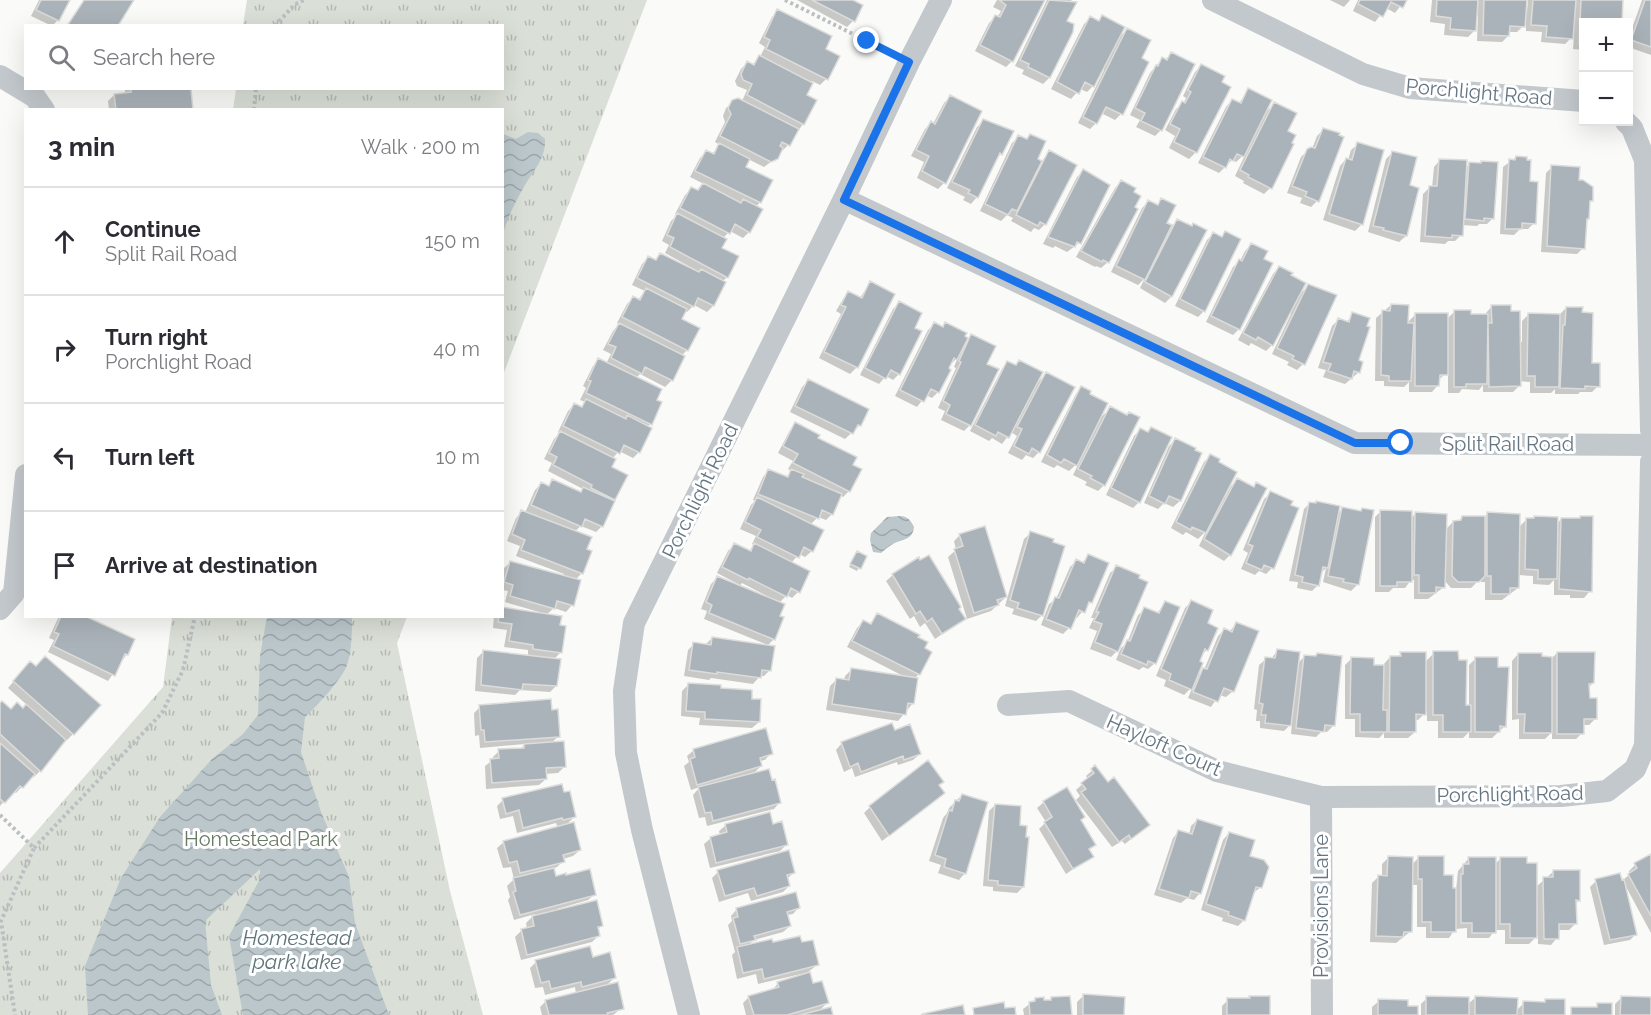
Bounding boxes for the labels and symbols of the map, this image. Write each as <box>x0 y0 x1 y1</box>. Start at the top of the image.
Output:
route end <box>853 27 879 53</box>
street label: Porchlight Road <box>1405 74 1553 110</box>
street label: Porchlight Road <box>657 420 743 562</box>
route start <box>1387 429 1413 455</box>
street label: Split Rail Road <box>1442 432 1574 456</box>
street label: Hayloft Court <box>1103 709 1225 781</box>
street label: Porchlight Road <box>1436 781 1584 807</box>
park label: Homestead Park <box>184 827 338 851</box>
street label: Provisions Lane <box>1309 834 1333 978</box>
water label: Homestead park lake <box>242 925 352 974</box>

